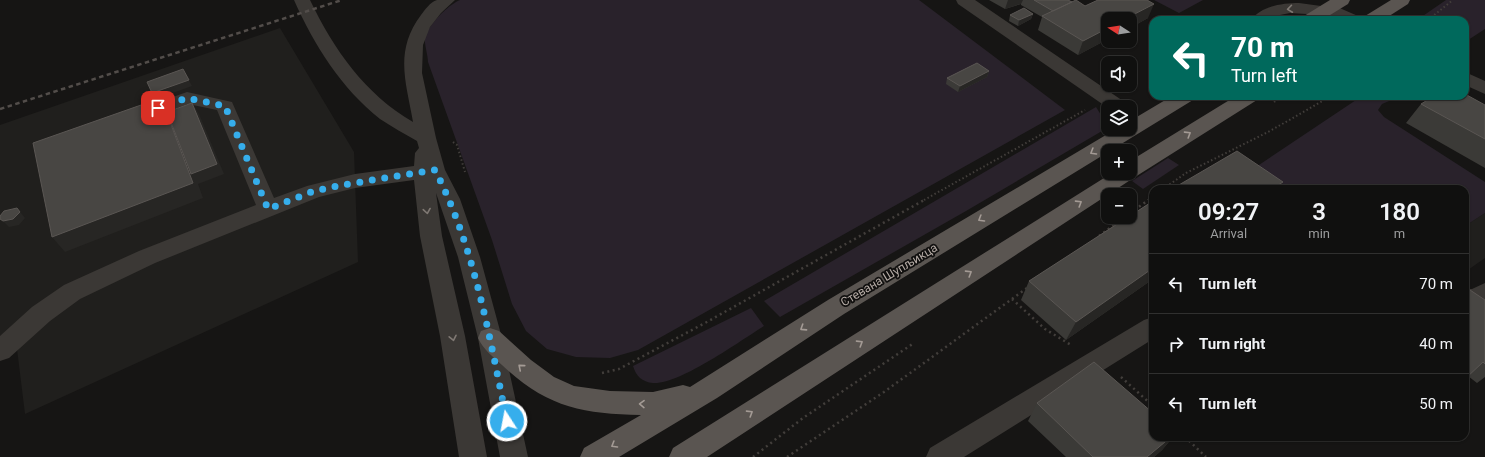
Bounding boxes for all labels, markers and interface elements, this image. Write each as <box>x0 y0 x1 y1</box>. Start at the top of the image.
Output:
one-way arrow <box>1287 4 1294 13</box>
north arrow <box>1101 12 1137 48</box>
map controls <box>1101 12 1137 224</box>
text: 70 m <box>1231 31 1294 64</box>
icon: left <box>1165 32 1217 84</box>
button: sound <box>1101 56 1137 92</box>
text: Turn left <box>1231 65 1297 86</box>
pin <box>141 91 175 125</box>
icon: arrive <box>147 97 169 119</box>
button: layers <box>1101 100 1137 136</box>
one-way arrow <box>1184 132 1191 139</box>
button: + <box>1101 144 1137 180</box>
one-way arrow <box>1090 148 1097 155</box>
button: − <box>1101 188 1137 224</box>
text: 09:27 <box>1198 198 1259 226</box>
text: 3 <box>1312 198 1326 226</box>
text: 180 <box>1379 198 1420 226</box>
one-way arrow <box>1075 201 1082 208</box>
one-way arrow <box>423 208 431 214</box>
one-way arrow <box>978 215 985 222</box>
text: Arrival <box>1210 226 1247 241</box>
text: min <box>1308 226 1330 241</box>
text: m <box>1394 226 1405 241</box>
street label: Стевана Шупљикца <box>838 241 940 309</box>
one-way arrow <box>965 271 972 278</box>
icon: left <box>1165 273 1187 295</box>
text: Turn left <box>1199 275 1256 293</box>
text: 70 m <box>1419 275 1453 293</box>
one-way arrow <box>800 324 807 331</box>
icon: right <box>1165 333 1187 355</box>
one-way arrow <box>448 335 456 342</box>
text: Turn right <box>1199 335 1265 353</box>
text: 40 m <box>1419 335 1453 353</box>
one-way arrow <box>856 340 863 348</box>
one-way arrow <box>519 364 526 371</box>
icon: left <box>1165 393 1187 415</box>
text: Turn left <box>1199 395 1256 413</box>
text: 50 m <box>1419 395 1453 413</box>
one-way arrow <box>639 399 645 408</box>
position arrow <box>486 400 528 442</box>
one-way arrow <box>746 410 753 418</box>
one-way arrow <box>611 441 618 448</box>

